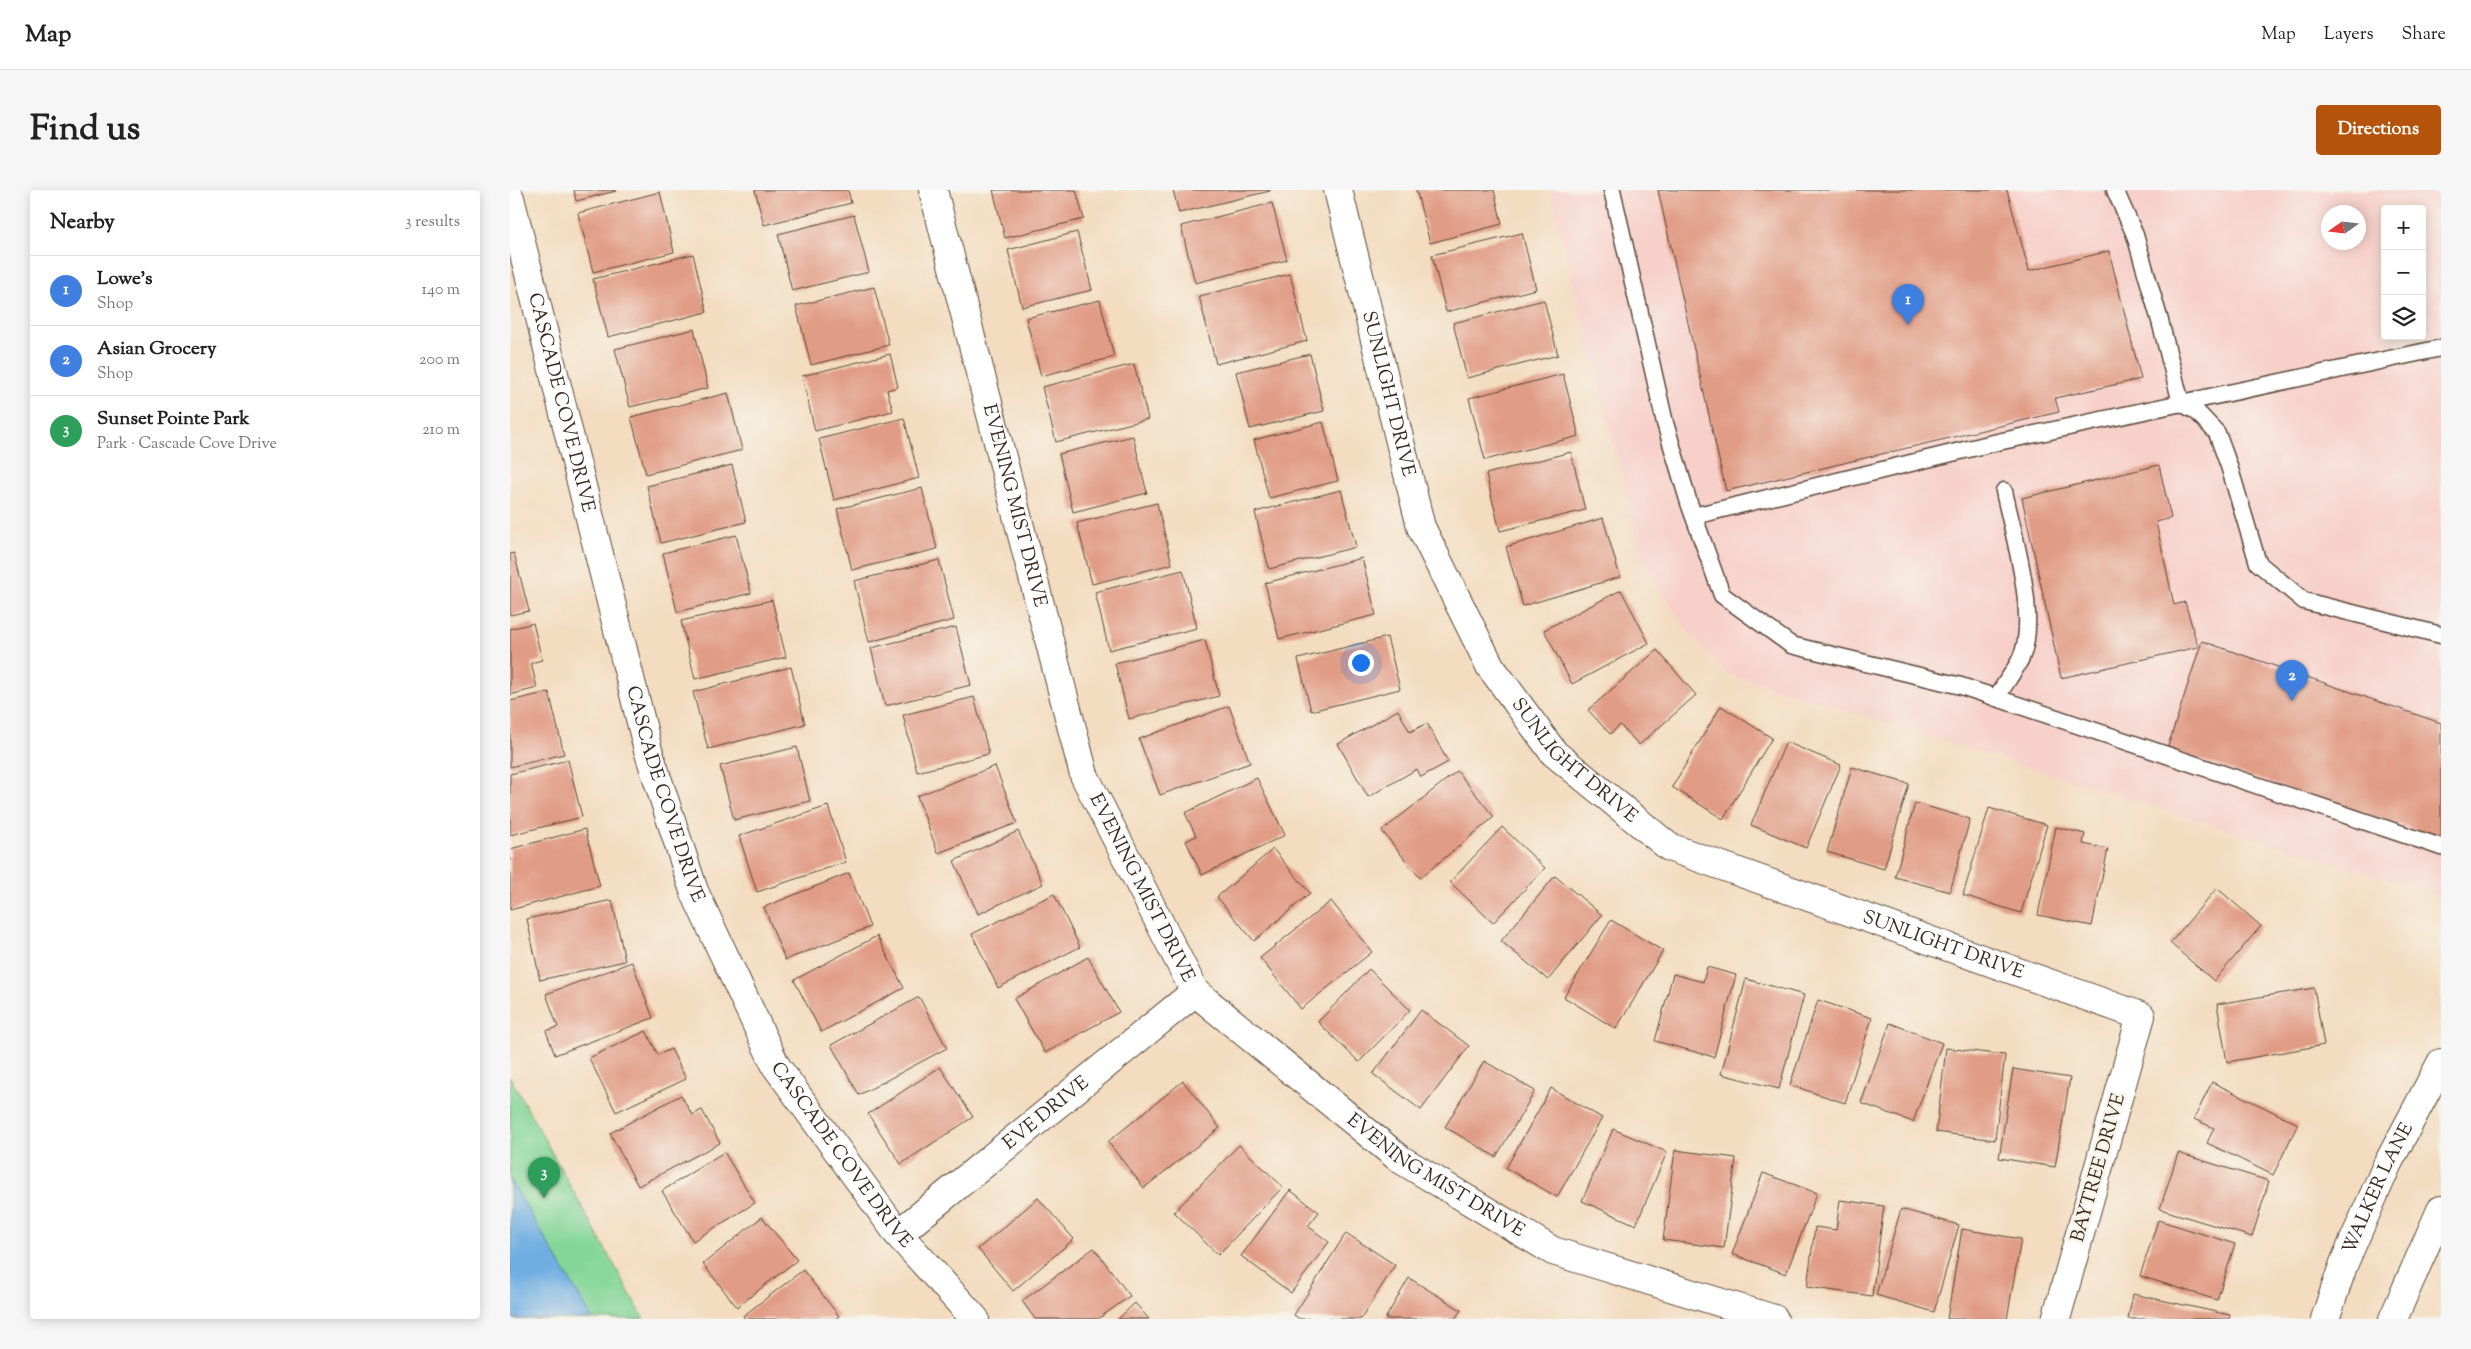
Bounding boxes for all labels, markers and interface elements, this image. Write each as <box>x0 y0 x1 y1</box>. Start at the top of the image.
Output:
text: Map <box>25 18 71 52</box>
text: Map <box>2261 22 2296 48</box>
text: Layers <box>2324 22 2374 48</box>
text: Share <box>2402 22 2446 48</box>
text: Find us <box>30 105 140 156</box>
button: Directions <box>2316 105 2441 155</box>
north arrow <box>2321 205 2366 250</box>
map controls <box>2381 205 2426 340</box>
button: + <box>2381 205 2426 250</box>
text: Nearby <box>50 208 115 238</box>
text: 3 results <box>405 211 460 234</box>
button: − <box>2381 250 2426 295</box>
text: Lowe's <box>97 266 152 293</box>
text: 1 <box>63 279 69 302</box>
text: 140 m <box>422 279 460 302</box>
pin: 1 <box>1892 284 1924 325</box>
street label: CASCADE COVE DRIVE <box>521 290 602 516</box>
text: Shop <box>97 293 133 316</box>
button: layers <box>2381 295 2426 340</box>
street label: SUNLIGHT DRIVE <box>1355 308 1422 480</box>
text: Asian Grocery <box>97 336 216 363</box>
text: 2 <box>62 349 70 372</box>
text: 200 m <box>419 349 460 372</box>
text: Shop <box>97 363 133 386</box>
street label: EVENING MIST DRIVE <box>975 401 1054 611</box>
text: Sunset Pointe Park <box>97 406 250 433</box>
text: 3 <box>63 419 69 442</box>
text: 210 m <box>422 419 460 442</box>
text: Park · Cascade Cove Drive <box>97 433 277 456</box>
your location <box>1348 650 1374 676</box>
pin: 2 <box>2276 660 2308 701</box>
street label: CASCADE COVE DRIVE <box>619 683 711 907</box>
street label: SUNLIGHT DRIVE <box>1505 693 1644 830</box>
street label: EVENING MIST DRIVE <box>1082 789 1202 987</box>
street label: SUNLIGHT DRIVE <box>1859 904 2028 987</box>
street label: CASCADE COVE DRIVE <box>764 1056 919 1255</box>
street label: EVE DRIVE <box>997 1070 1095 1157</box>
street label: BAYTREE DRIVE <box>2065 1090 2133 1245</box>
street label: EVENING MIST DRIVE <box>1341 1107 1530 1245</box>
street label: WALKER LANE <box>2336 1118 2421 1258</box>
pin: 3 <box>528 1157 560 1198</box>

